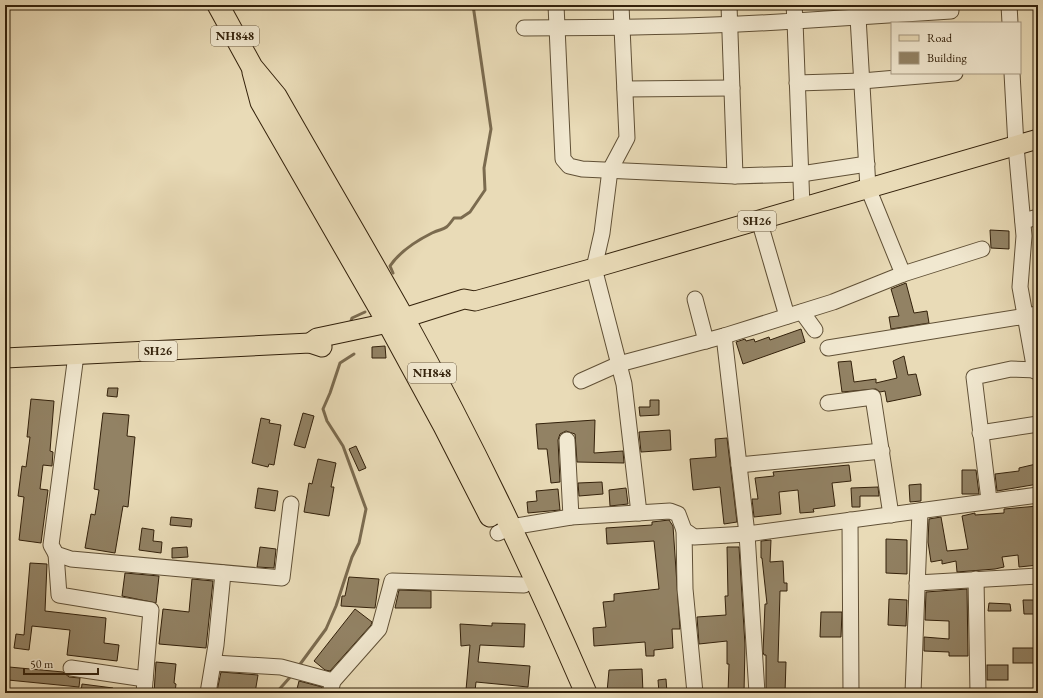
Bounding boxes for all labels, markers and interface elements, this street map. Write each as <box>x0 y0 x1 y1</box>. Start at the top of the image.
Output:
legend <box>891 22 1021 74</box>
road number: NH848 <box>211 26 259 46</box>
text: Road <box>927 30 953 46</box>
text: Building <box>927 50 968 66</box>
road number: SH26 <box>738 211 776 231</box>
road number: SH26 <box>139 341 177 361</box>
road number: NH848 <box>408 363 456 383</box>
scale bar <box>24 650 98 676</box>
text: 50 m <box>30 656 54 672</box>

